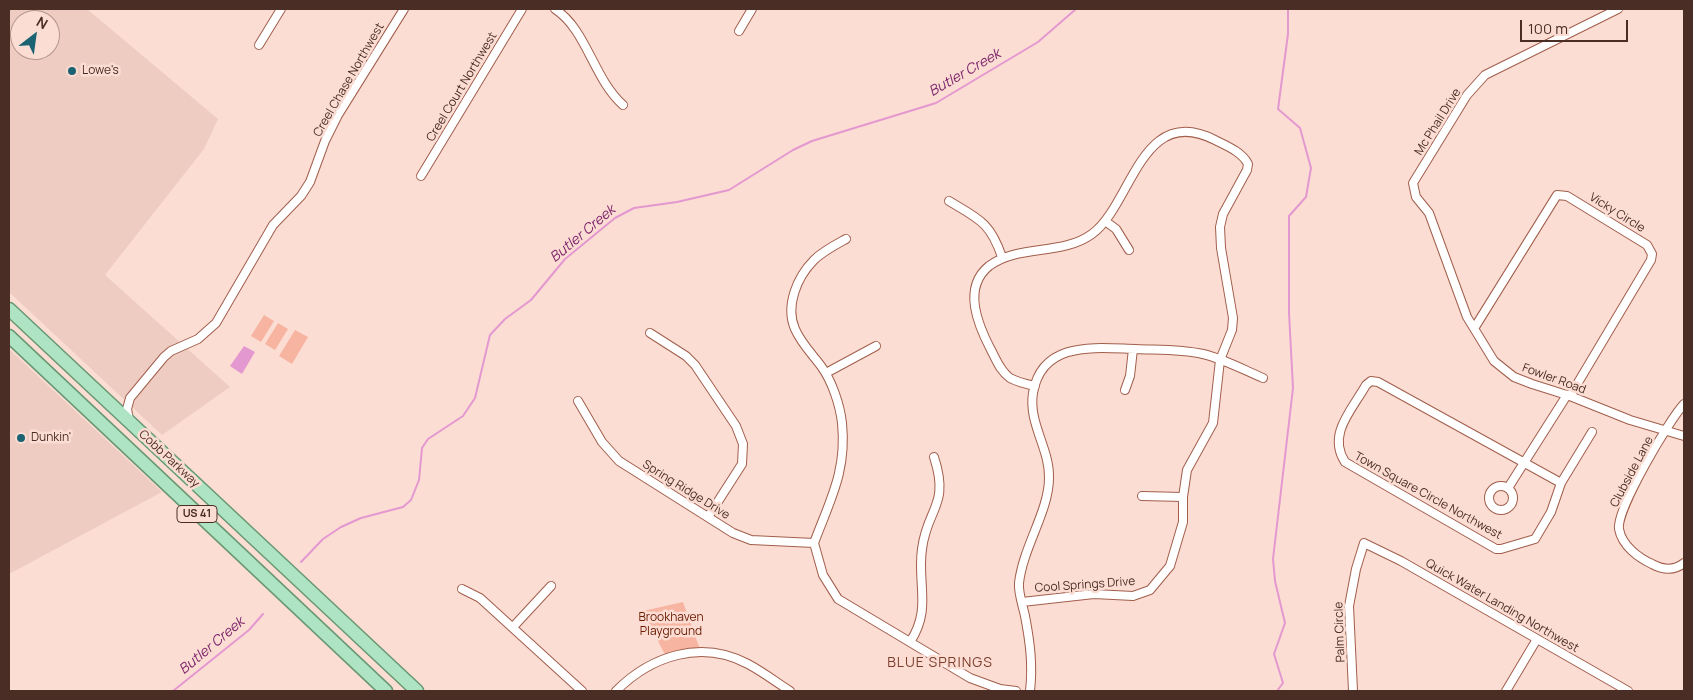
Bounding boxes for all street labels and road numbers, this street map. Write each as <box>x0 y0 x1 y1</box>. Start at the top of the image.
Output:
street label: Creel Chase Northwest <box>311 21 387 139</box>
street label: Creel Court Northwest <box>424 30 500 144</box>
street label: Mc Phail Drive <box>1412 86 1464 158</box>
street label: Vicky Circle <box>1586 190 1648 236</box>
street label: Fowler Road <box>1520 361 1588 397</box>
street label: Cobb Parkway <box>136 427 202 491</box>
street label: Clubside Lane <box>1607 434 1657 510</box>
street label: Town Square Circle Northwest <box>1352 449 1504 543</box>
street label: Spring Ridge Drive <box>640 457 732 523</box>
road number: US 41 <box>177 506 217 522</box>
street label: Quick Water Landing Northwest <box>1423 556 1581 656</box>
street label: Cool Springs Drive <box>1034 574 1136 596</box>
street label: Palm Circle <box>1332 601 1348 663</box>

